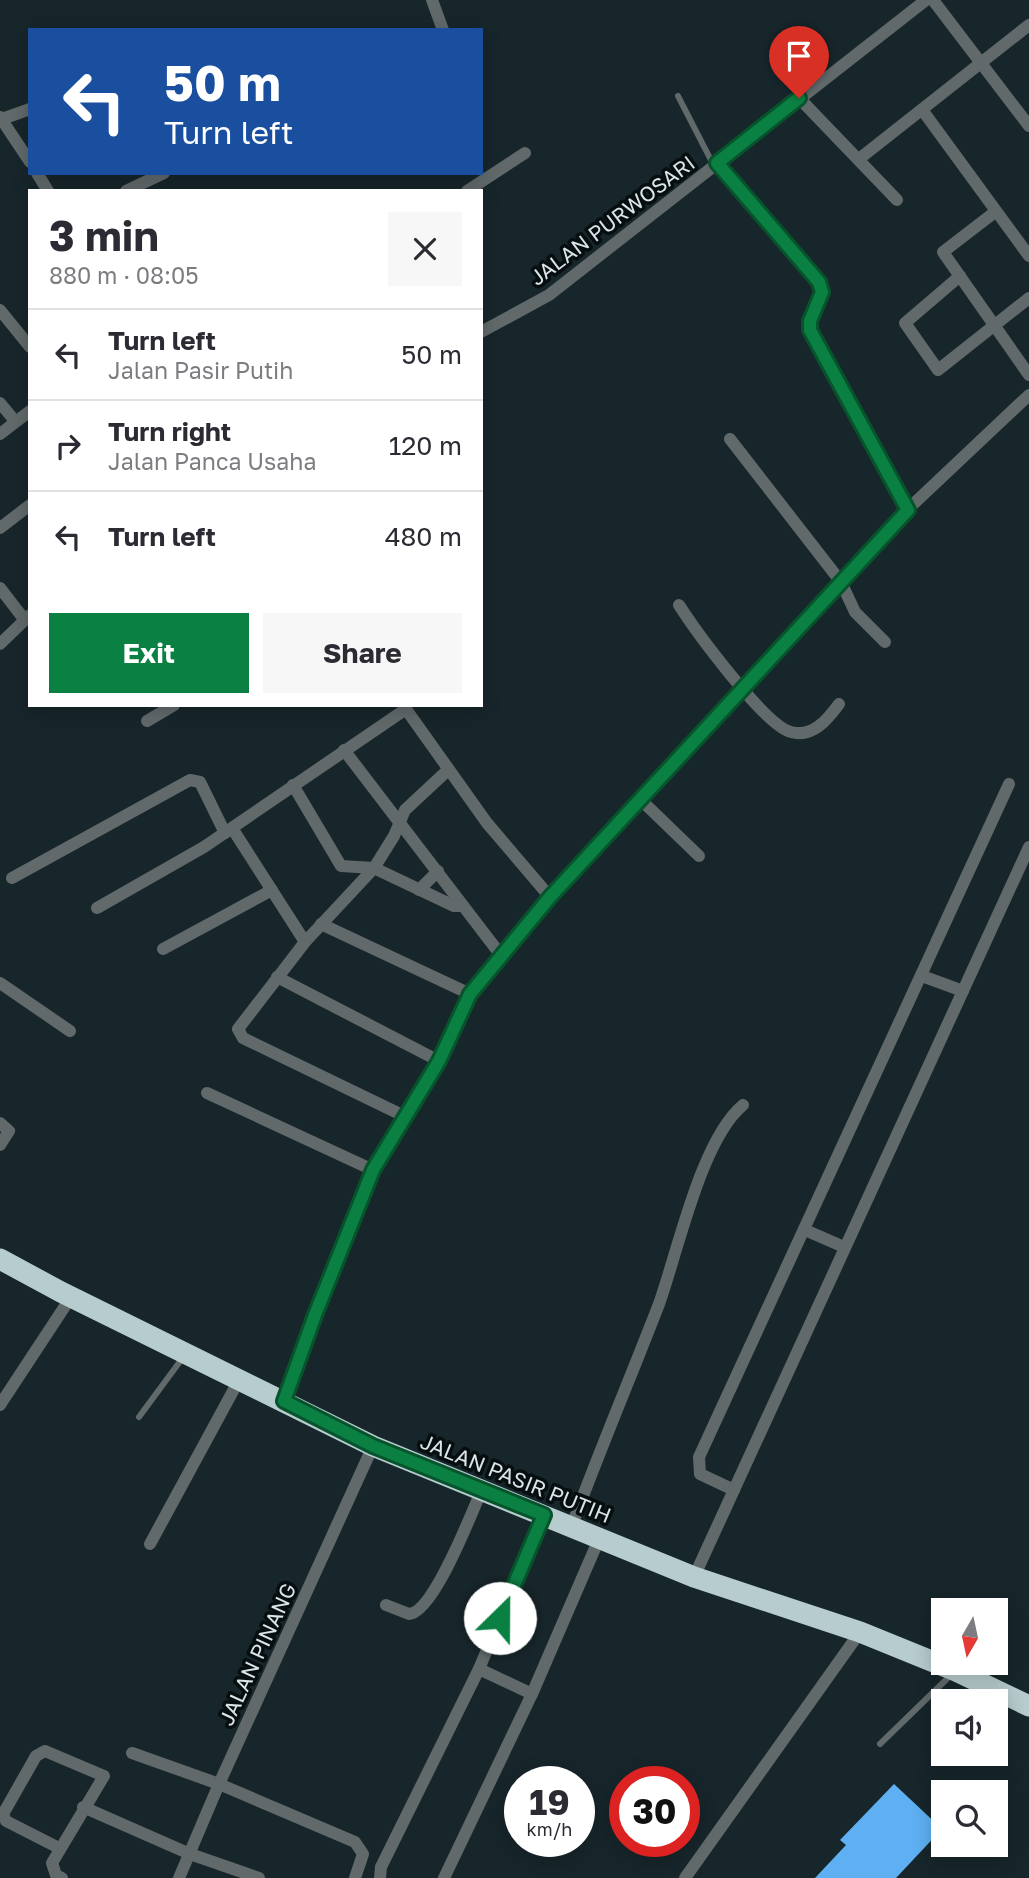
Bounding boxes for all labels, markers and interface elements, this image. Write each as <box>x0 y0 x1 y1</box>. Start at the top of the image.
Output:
pin <box>769 26 829 98</box>
icon: arrive <box>780 37 818 75</box>
text: 50 m <box>164 53 281 112</box>
icon: left <box>49 56 140 147</box>
text: Turn left <box>164 113 293 151</box>
street label: JALAN PURWOSARI <box>524 149 700 291</box>
text: 3 min <box>49 210 159 260</box>
button: close <box>388 212 462 286</box>
text: 880 m · 08:05 <box>49 261 199 289</box>
text: Turn left <box>108 325 216 356</box>
icon: left <box>49 336 87 374</box>
text: 50 m <box>401 339 462 370</box>
text: Jalan Pasir Putih <box>108 356 293 384</box>
text: Turn right <box>108 416 231 447</box>
icon: right <box>49 427 87 465</box>
text: 120 m <box>389 430 462 461</box>
text: Jalan Panca Usaha <box>108 447 316 475</box>
icon: left <box>49 518 87 556</box>
text: Turn left <box>108 521 216 552</box>
text: 480 m <box>385 521 462 552</box>
button: Exit <box>49 613 249 693</box>
button: Share <box>263 613 462 693</box>
street label: JALAN PASIR PUTIH <box>417 1428 615 1528</box>
street label: JALAN PINANG <box>213 1579 301 1729</box>
position arrow <box>463 1581 537 1655</box>
north arrow <box>931 1598 1008 1675</box>
map controls <box>931 1598 1008 1857</box>
button: sound <box>931 1689 1008 1766</box>
speed limit sign: 30 <box>609 1766 700 1857</box>
button: search <box>931 1780 1008 1857</box>
text: 19 <box>529 1781 570 1823</box>
text: km/h <box>527 1818 572 1840</box>

